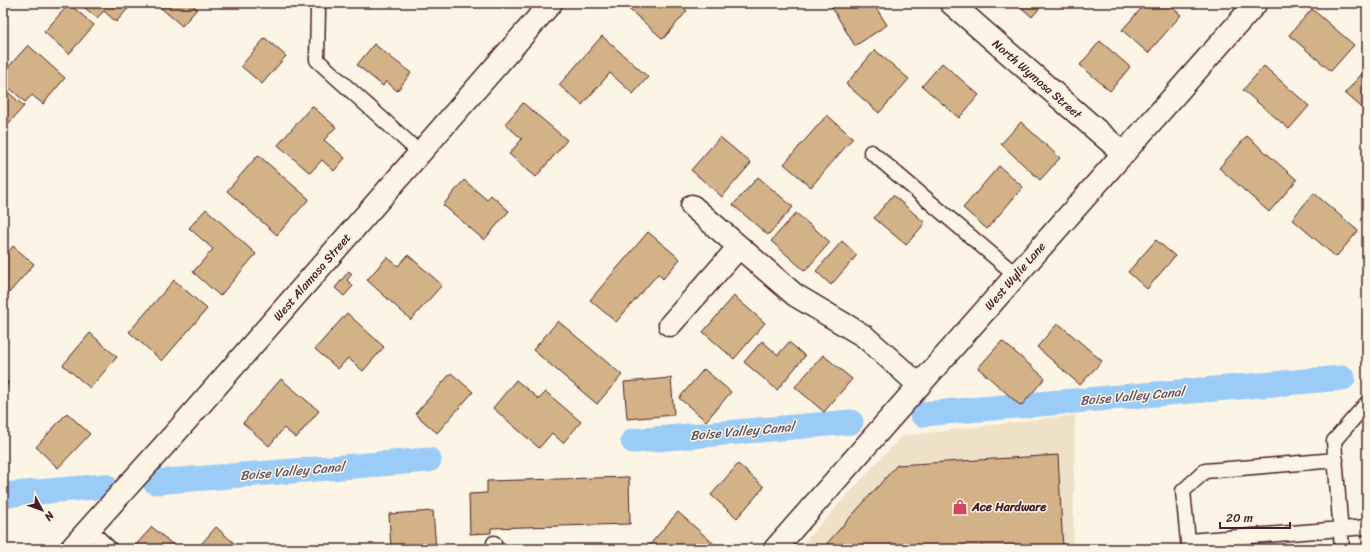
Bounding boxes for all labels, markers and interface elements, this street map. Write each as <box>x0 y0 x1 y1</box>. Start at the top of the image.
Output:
street label: North Wymosa Street <box>987 33 1088 125</box>
street label: West Alamosa Street <box>267 228 357 326</box>
street label: West Wylie Lane <box>979 237 1051 315</box>
water label: Boise Valley Canal <box>1079 380 1188 412</box>
water label: Boise Valley Canal <box>689 415 798 447</box>
water label: Boise Valley Canal <box>239 455 348 487</box>
north arrow <box>22 490 62 530</box>
place label: Ace Hardware <box>971 496 1047 518</box>
shop icon: Ace Hardware <box>951 498 969 516</box>
scale bar <box>1220 504 1290 530</box>
text: N <box>39 506 59 526</box>
text: 20 m <box>1226 507 1253 529</box>

